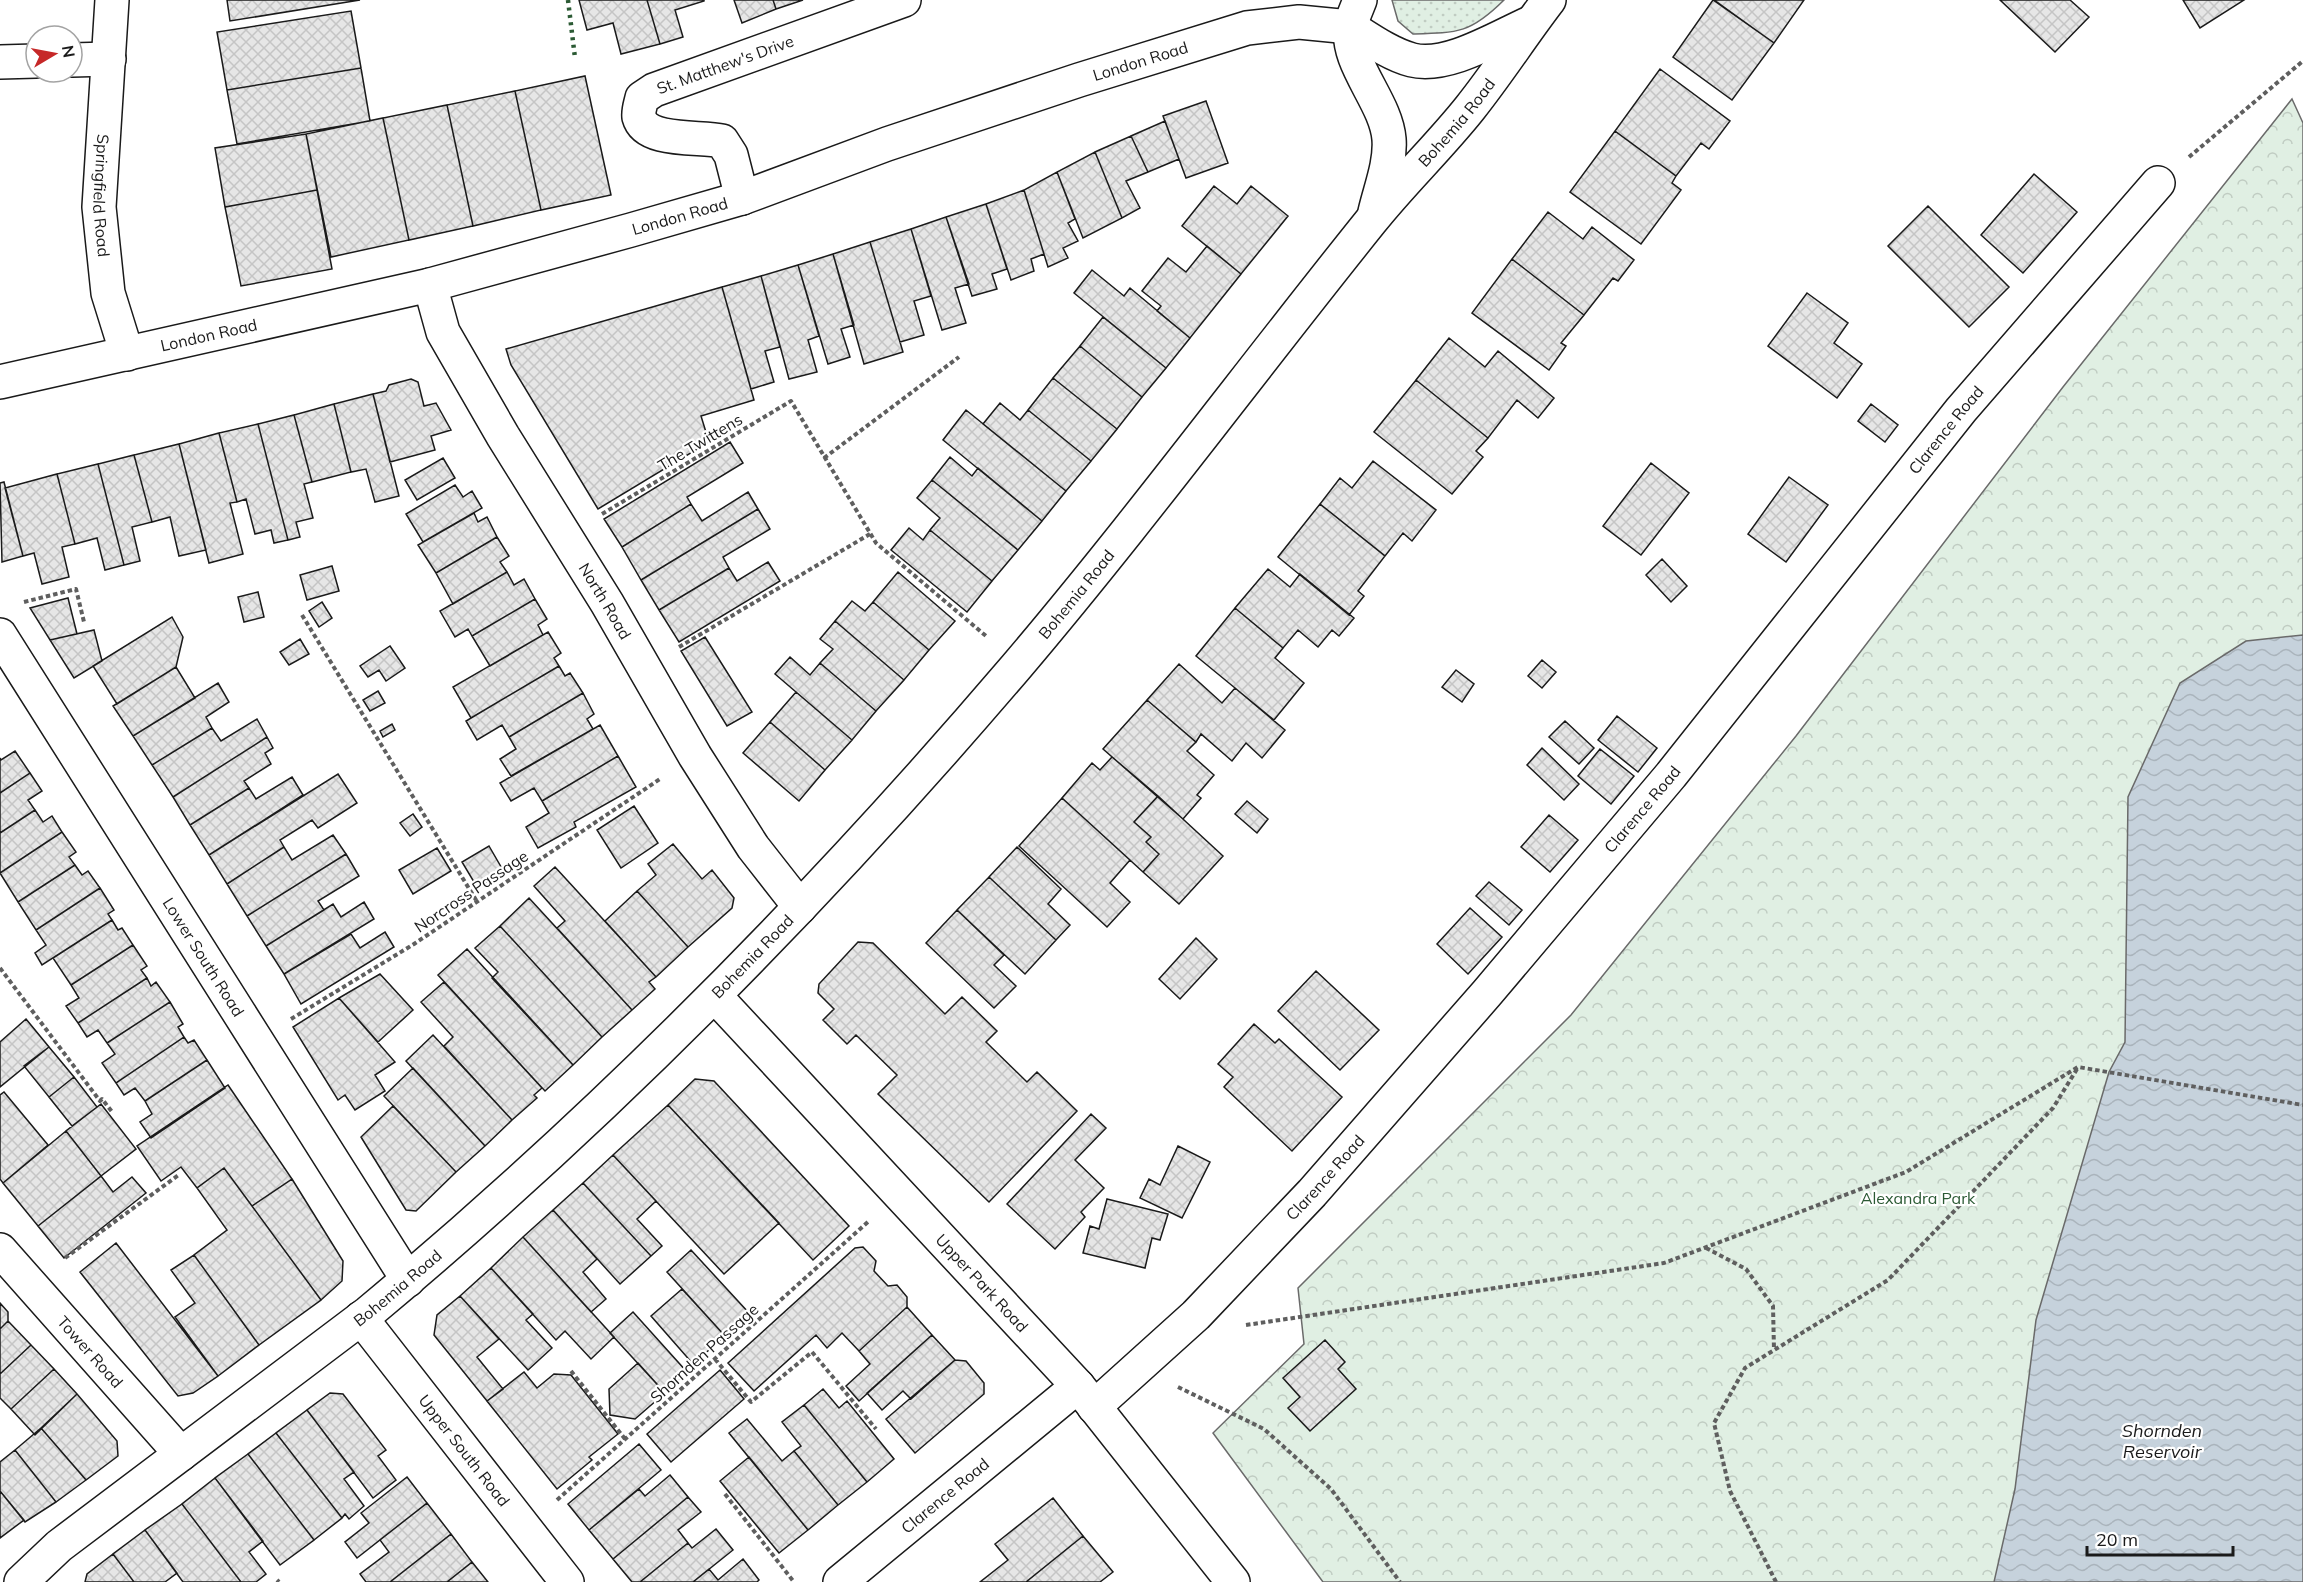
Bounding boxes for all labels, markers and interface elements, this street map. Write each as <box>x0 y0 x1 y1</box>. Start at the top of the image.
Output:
north arrow <box>24 24 84 84</box>
street label: St. Matthew's Drive <box>654 31 796 98</box>
street label: London Road <box>1090 37 1190 85</box>
text: N <box>58 44 80 59</box>
street label: Bohemia Road <box>1414 74 1499 171</box>
street label: Springfield Road <box>89 134 114 258</box>
street label: London Road <box>630 193 730 239</box>
street label: London Road <box>158 314 259 356</box>
street label: Clarence Road <box>1904 381 1988 478</box>
street label: The Twittens <box>654 409 746 475</box>
street label: Bohemia Road <box>1034 546 1119 643</box>
street label: North Road <box>574 559 636 643</box>
street label: Clarence Road <box>1600 761 1685 857</box>
street label: Norcross Passage <box>410 846 532 936</box>
street label: Lower South Road <box>159 894 249 1020</box>
street label: Bohemia Road <box>707 910 798 1002</box>
street label: Clarence Road <box>1281 1130 1368 1224</box>
park label: Alexandra Park <box>1861 1188 1976 1208</box>
street label: Upper Park Road <box>932 1230 1033 1336</box>
street label: Bohemia Road <box>349 1245 446 1331</box>
street label: Shornden Passage <box>646 1299 762 1407</box>
street label: Tower Road <box>53 1312 127 1392</box>
street label: Upper South Road <box>415 1391 514 1510</box>
water label: Shornden Reservoir <box>2122 1419 2203 1463</box>
street label: Clarence Road <box>897 1453 993 1538</box>
scale bar <box>2087 1519 2232 1557</box>
text: 20 m <box>2096 1528 2138 1551</box>

